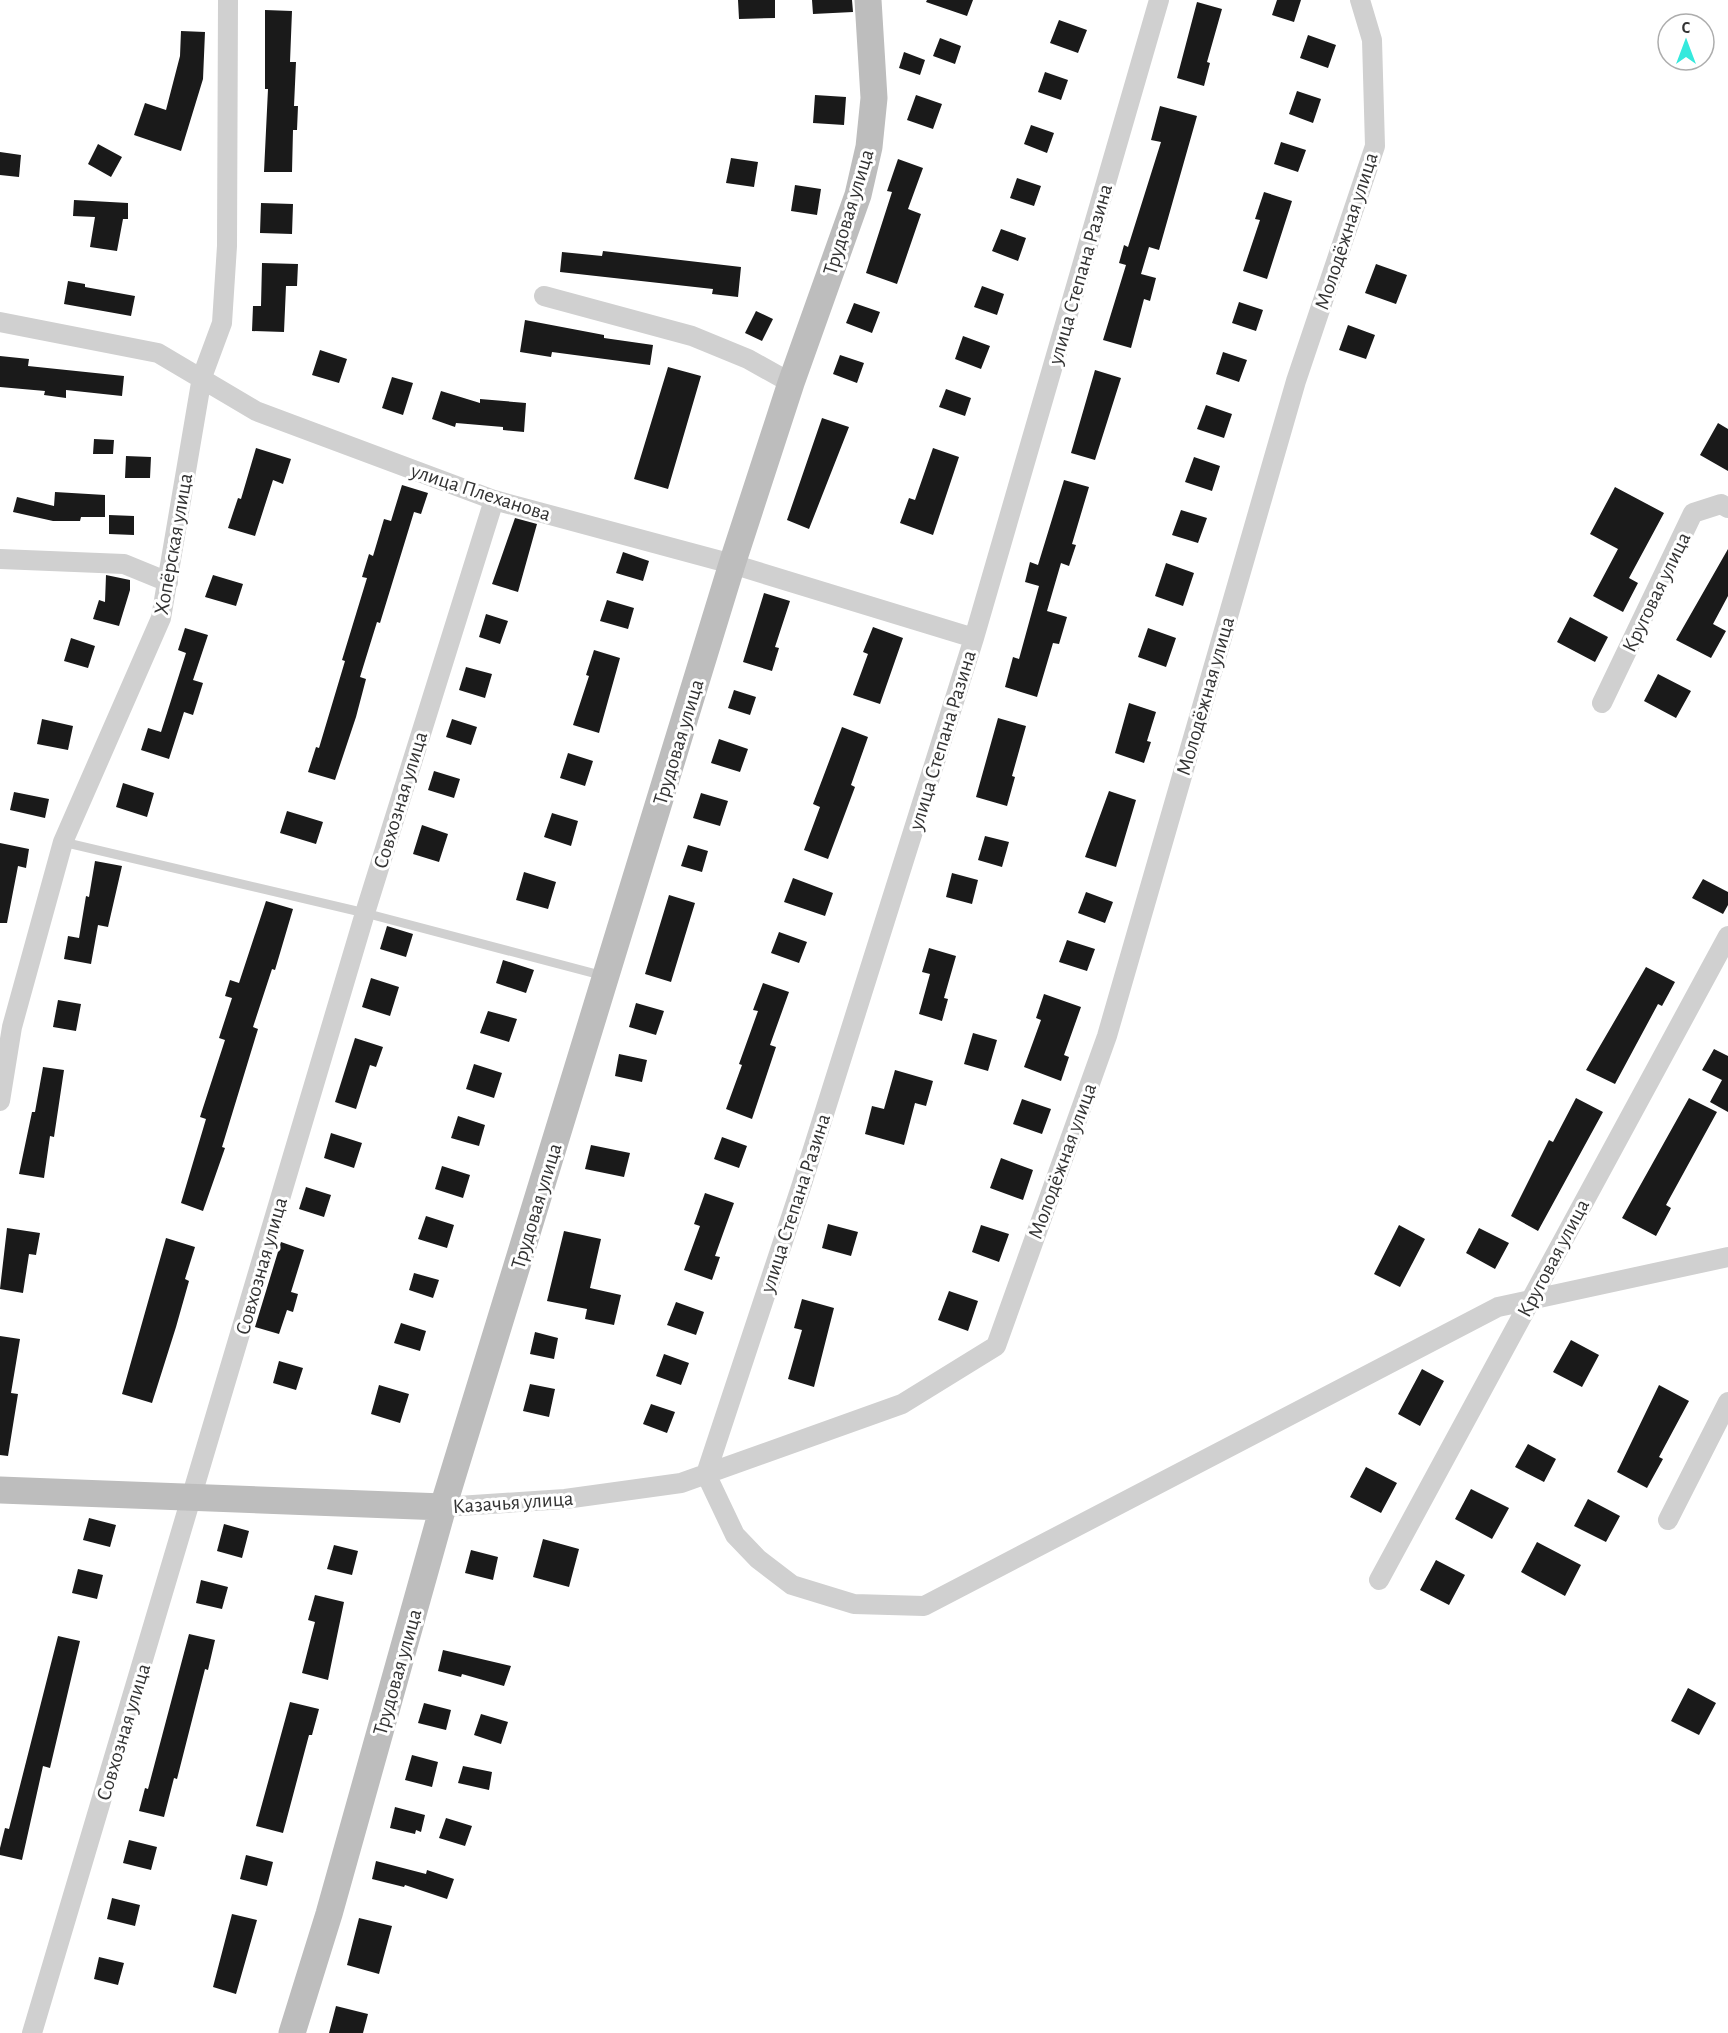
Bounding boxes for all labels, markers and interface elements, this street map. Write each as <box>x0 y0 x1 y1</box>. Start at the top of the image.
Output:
north arrow <box>1656 12 1716 72</box>
text: С <box>1682 20 1691 36</box>
street label: Трудовая улица <box>819 146 878 278</box>
street label: Молодёжная улица <box>1311 149 1382 312</box>
street label: улица Степана Разина <box>1044 181 1116 368</box>
street label: улица Плеханова <box>407 460 554 525</box>
street label: Хопёрская улица <box>151 471 196 617</box>
street label: Круговая улица <box>1618 529 1695 655</box>
street label: Молодёжная улица <box>1173 614 1238 778</box>
street label: улица Степана Разина <box>905 647 980 833</box>
street label: Трудовая улица <box>649 676 708 808</box>
street label: Совхозная улица <box>370 729 431 871</box>
street label: Молодёжная улица <box>1025 1080 1101 1242</box>
street label: улица Степана Разина <box>756 1111 834 1296</box>
street label: Трудовая улица <box>507 1140 566 1272</box>
street label: Совхозная улица <box>232 1195 291 1337</box>
street label: Круговая улица <box>1514 1195 1594 1321</box>
street label: Казачья улица <box>452 1488 575 1517</box>
street label: Трудовая улица <box>369 1606 426 1738</box>
street label: Совхозная улица <box>93 1661 154 1803</box>

